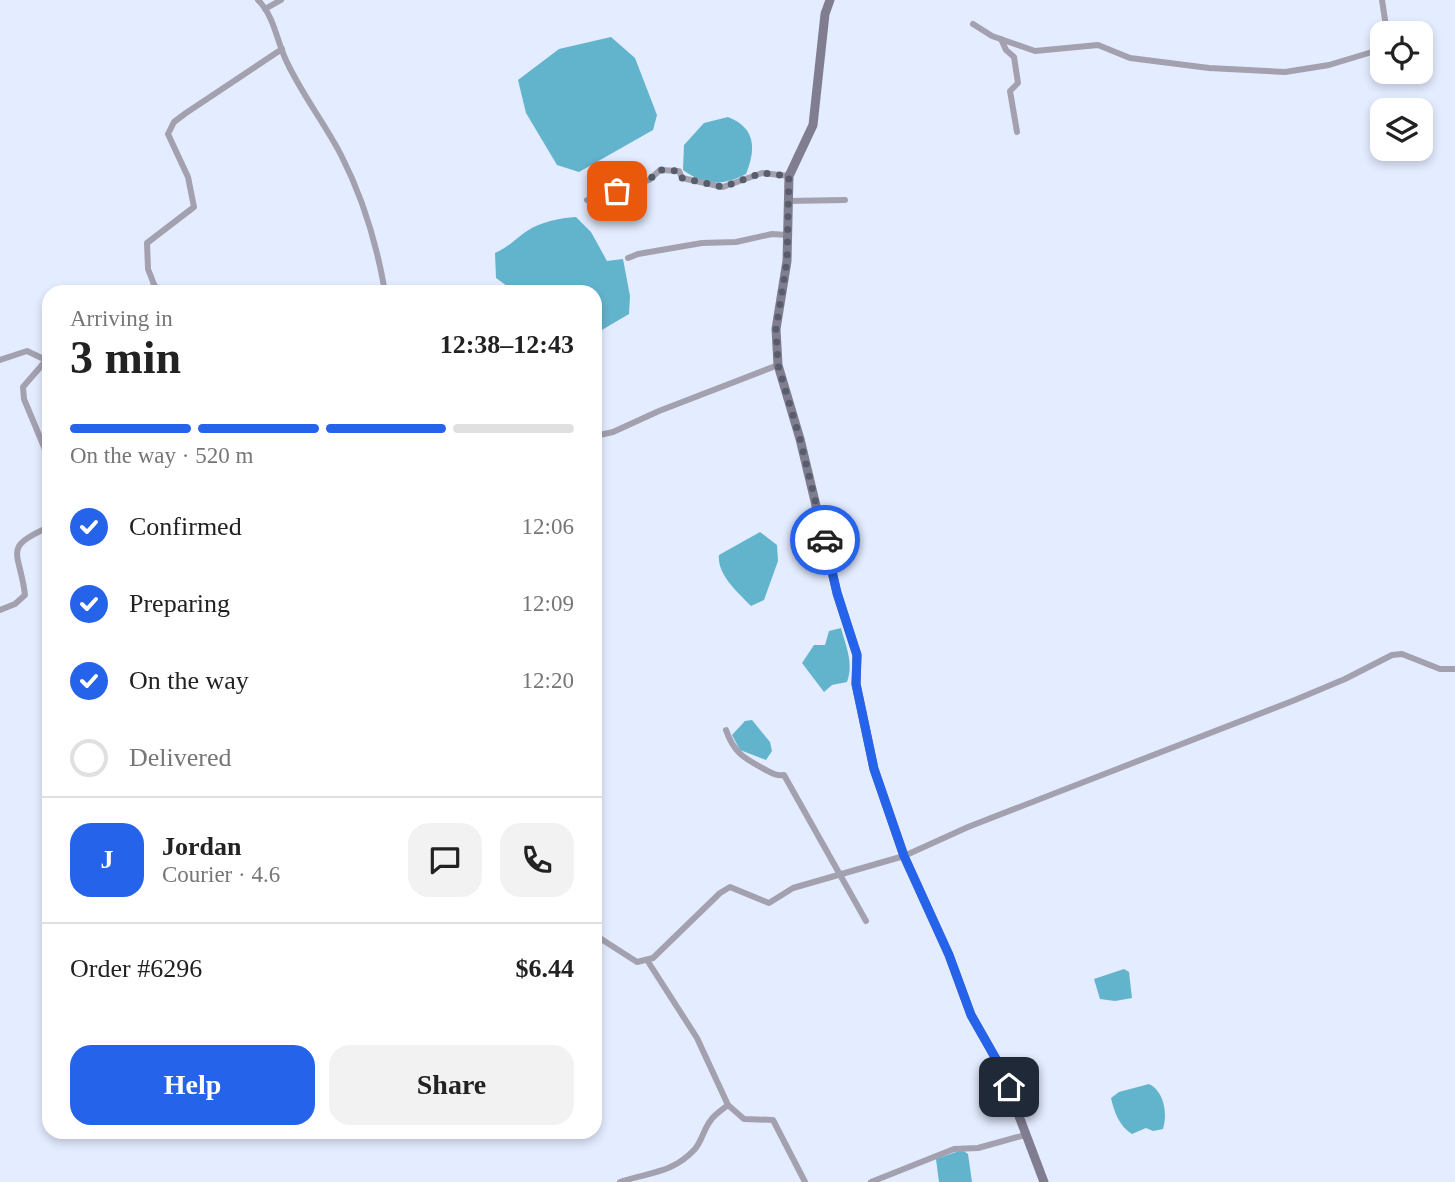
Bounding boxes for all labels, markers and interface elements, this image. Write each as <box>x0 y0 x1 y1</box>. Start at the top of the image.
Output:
map controls <box>1370 21 1433 161</box>
button: locate <box>1370 21 1433 84</box>
button: layers <box>1370 98 1433 161</box>
pin <box>587 161 647 221</box>
icon: bag <box>598 172 636 210</box>
text: Arriving in <box>70 306 173 331</box>
text: 12:38–12:43 <box>440 330 574 359</box>
text: 3 min <box>70 332 181 383</box>
text: On the way · 520 m <box>70 443 253 468</box>
courier <box>790 505 860 575</box>
icon: check <box>70 508 108 546</box>
text: Confirmed <box>129 512 242 541</box>
text: 12:06 <box>522 514 574 539</box>
icon: car <box>806 521 844 559</box>
icon: check <box>70 585 108 623</box>
text: Preparing <box>129 589 230 618</box>
text: 12:09 <box>522 591 574 616</box>
icon: check <box>70 662 108 700</box>
text: On the way <box>129 666 249 695</box>
text: 12:20 <box>522 668 574 693</box>
text: Delivered <box>129 743 232 772</box>
button: chat <box>408 823 482 897</box>
button: phone <box>500 823 574 897</box>
text: Jordan <box>162 832 241 861</box>
text: J <box>101 845 114 874</box>
text: Courier · 4.6 <box>162 862 280 887</box>
text: Order #6296 <box>70 954 202 983</box>
text: $6.44 <box>516 954 574 983</box>
button: Help <box>70 1045 315 1125</box>
button: Share <box>329 1045 574 1125</box>
pin <box>979 1057 1039 1117</box>
icon: home <box>990 1068 1028 1106</box>

